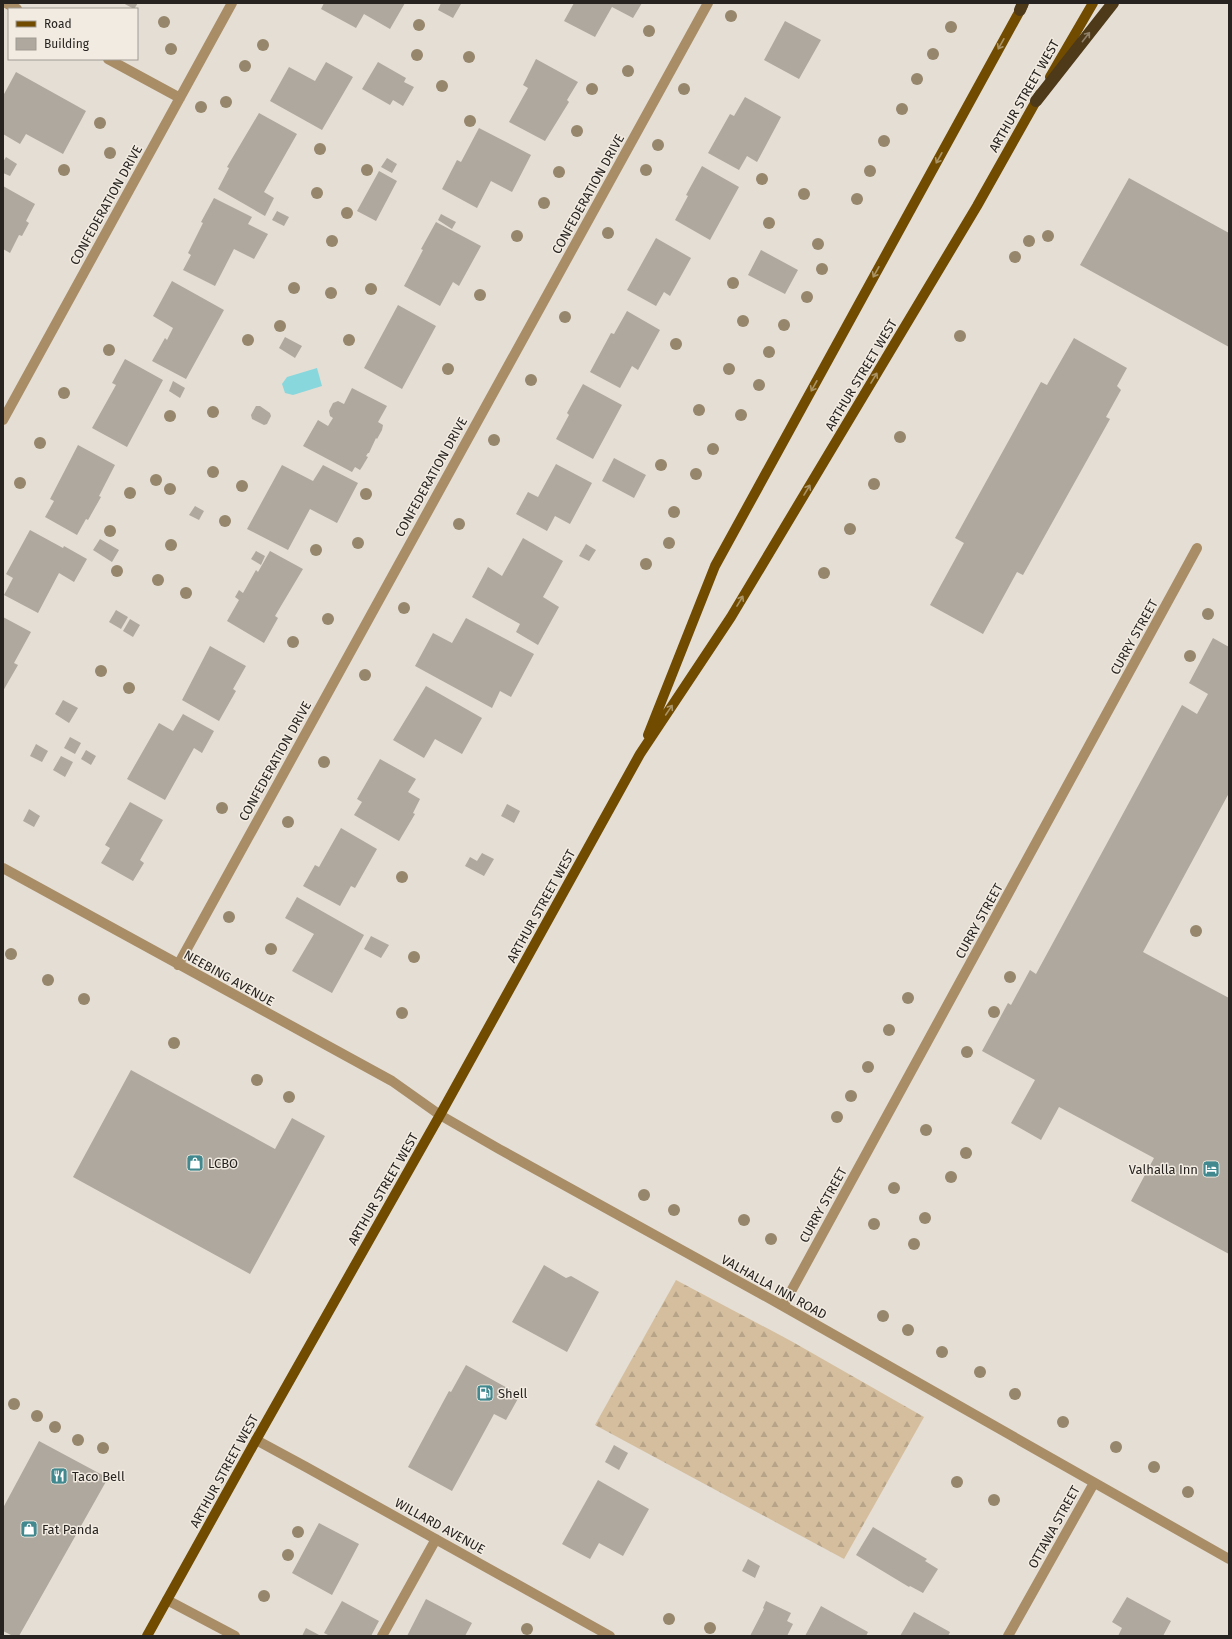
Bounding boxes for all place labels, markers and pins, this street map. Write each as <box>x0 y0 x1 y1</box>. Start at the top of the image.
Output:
shop icon: LCBO <box>185 1153 205 1173</box>
place label: LCBO <box>208 1156 238 1171</box>
hotel icon: Valhalla Inn <box>1201 1159 1221 1179</box>
place label: Valhalla Inn <box>1129 1162 1198 1177</box>
fuel station icon: Shell <box>475 1383 495 1403</box>
place label: Shell <box>498 1386 528 1401</box>
restaurant icon: Taco Bell <box>49 1466 69 1486</box>
place label: Taco Bell <box>72 1469 125 1484</box>
shop icon: Fat Panda <box>19 1519 39 1539</box>
place label: Fat Panda <box>42 1522 99 1537</box>

